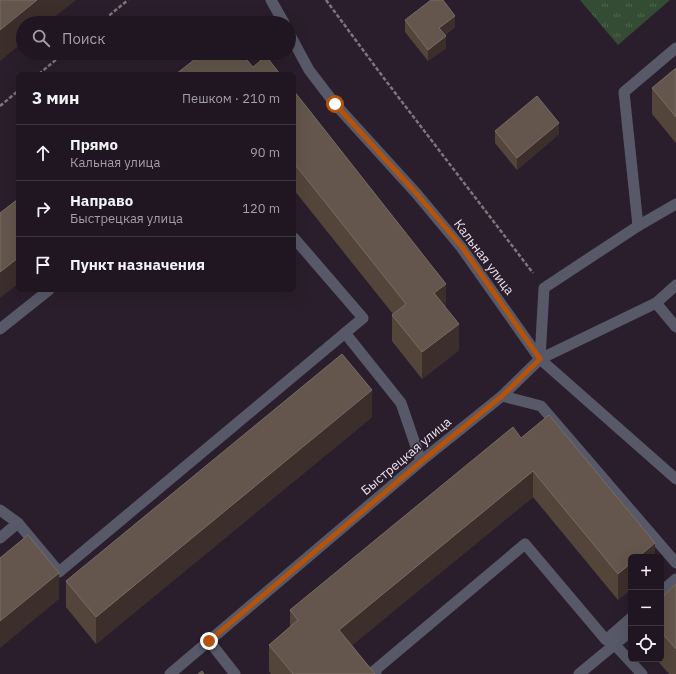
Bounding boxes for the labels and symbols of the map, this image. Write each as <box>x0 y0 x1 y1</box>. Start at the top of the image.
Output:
route start <box>326 95 344 113</box>
street label: Кальная улица <box>450 216 518 298</box>
street label: Быстрецкая улица <box>357 413 455 499</box>
route end <box>200 632 218 650</box>

